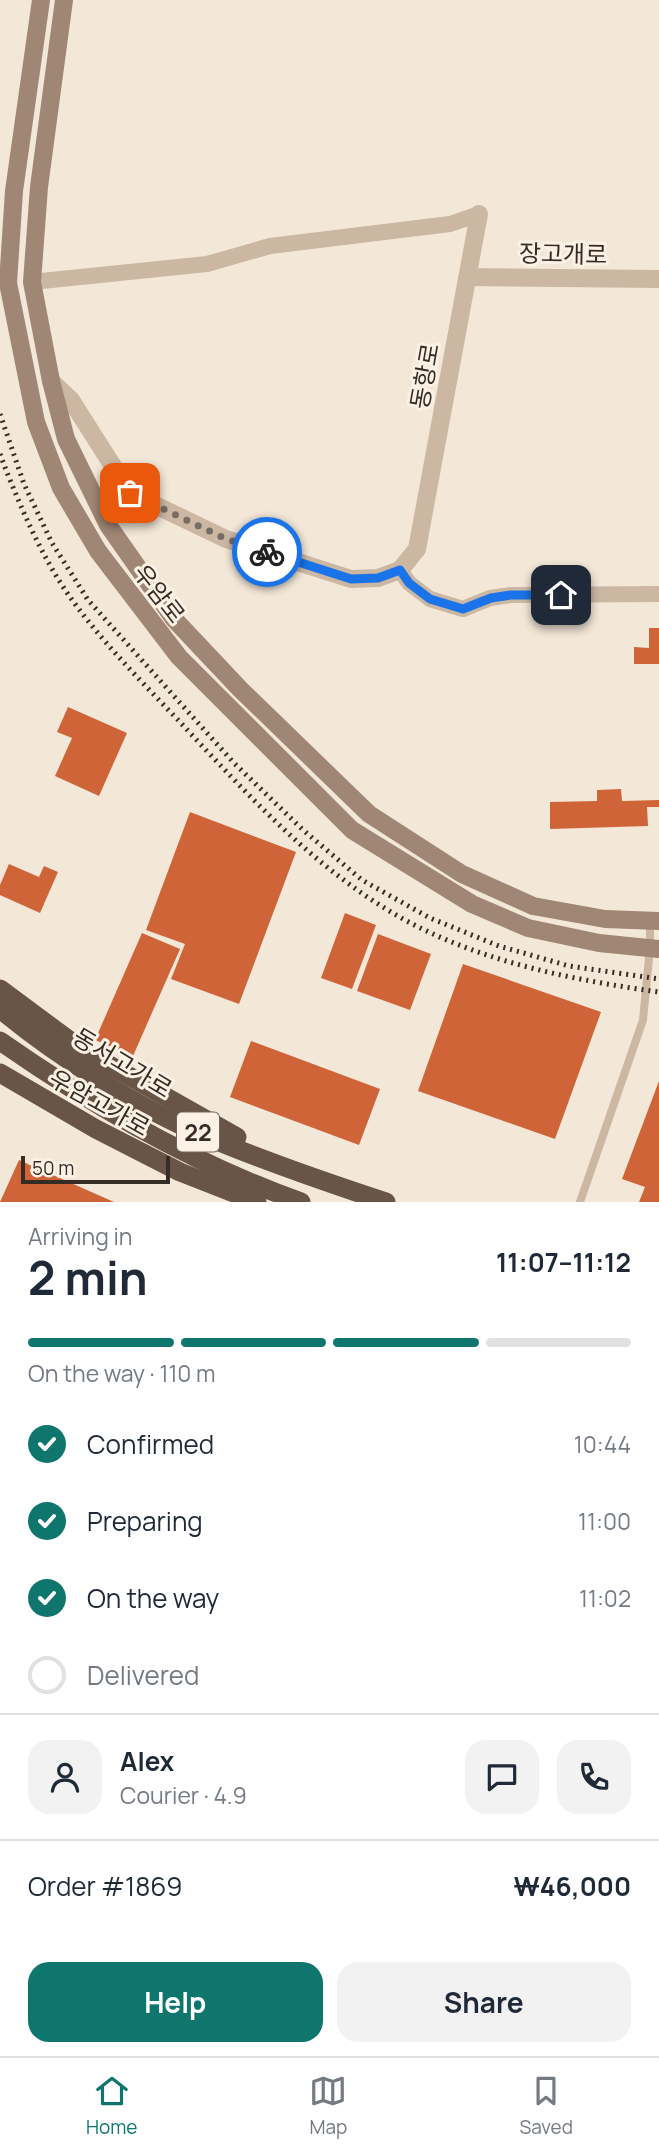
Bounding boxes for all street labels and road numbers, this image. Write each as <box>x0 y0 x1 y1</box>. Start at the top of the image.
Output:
street label: 장고개로 <box>519 236 607 270</box>
street label: 동항로 <box>402 341 446 411</box>
street label: 우암로 <box>127 557 193 629</box>
street label: 동서고가로 <box>67 1019 179 1105</box>
street label: 우암고가로 <box>44 1061 156 1143</box>
road number: 22 <box>177 1112 219 1152</box>

